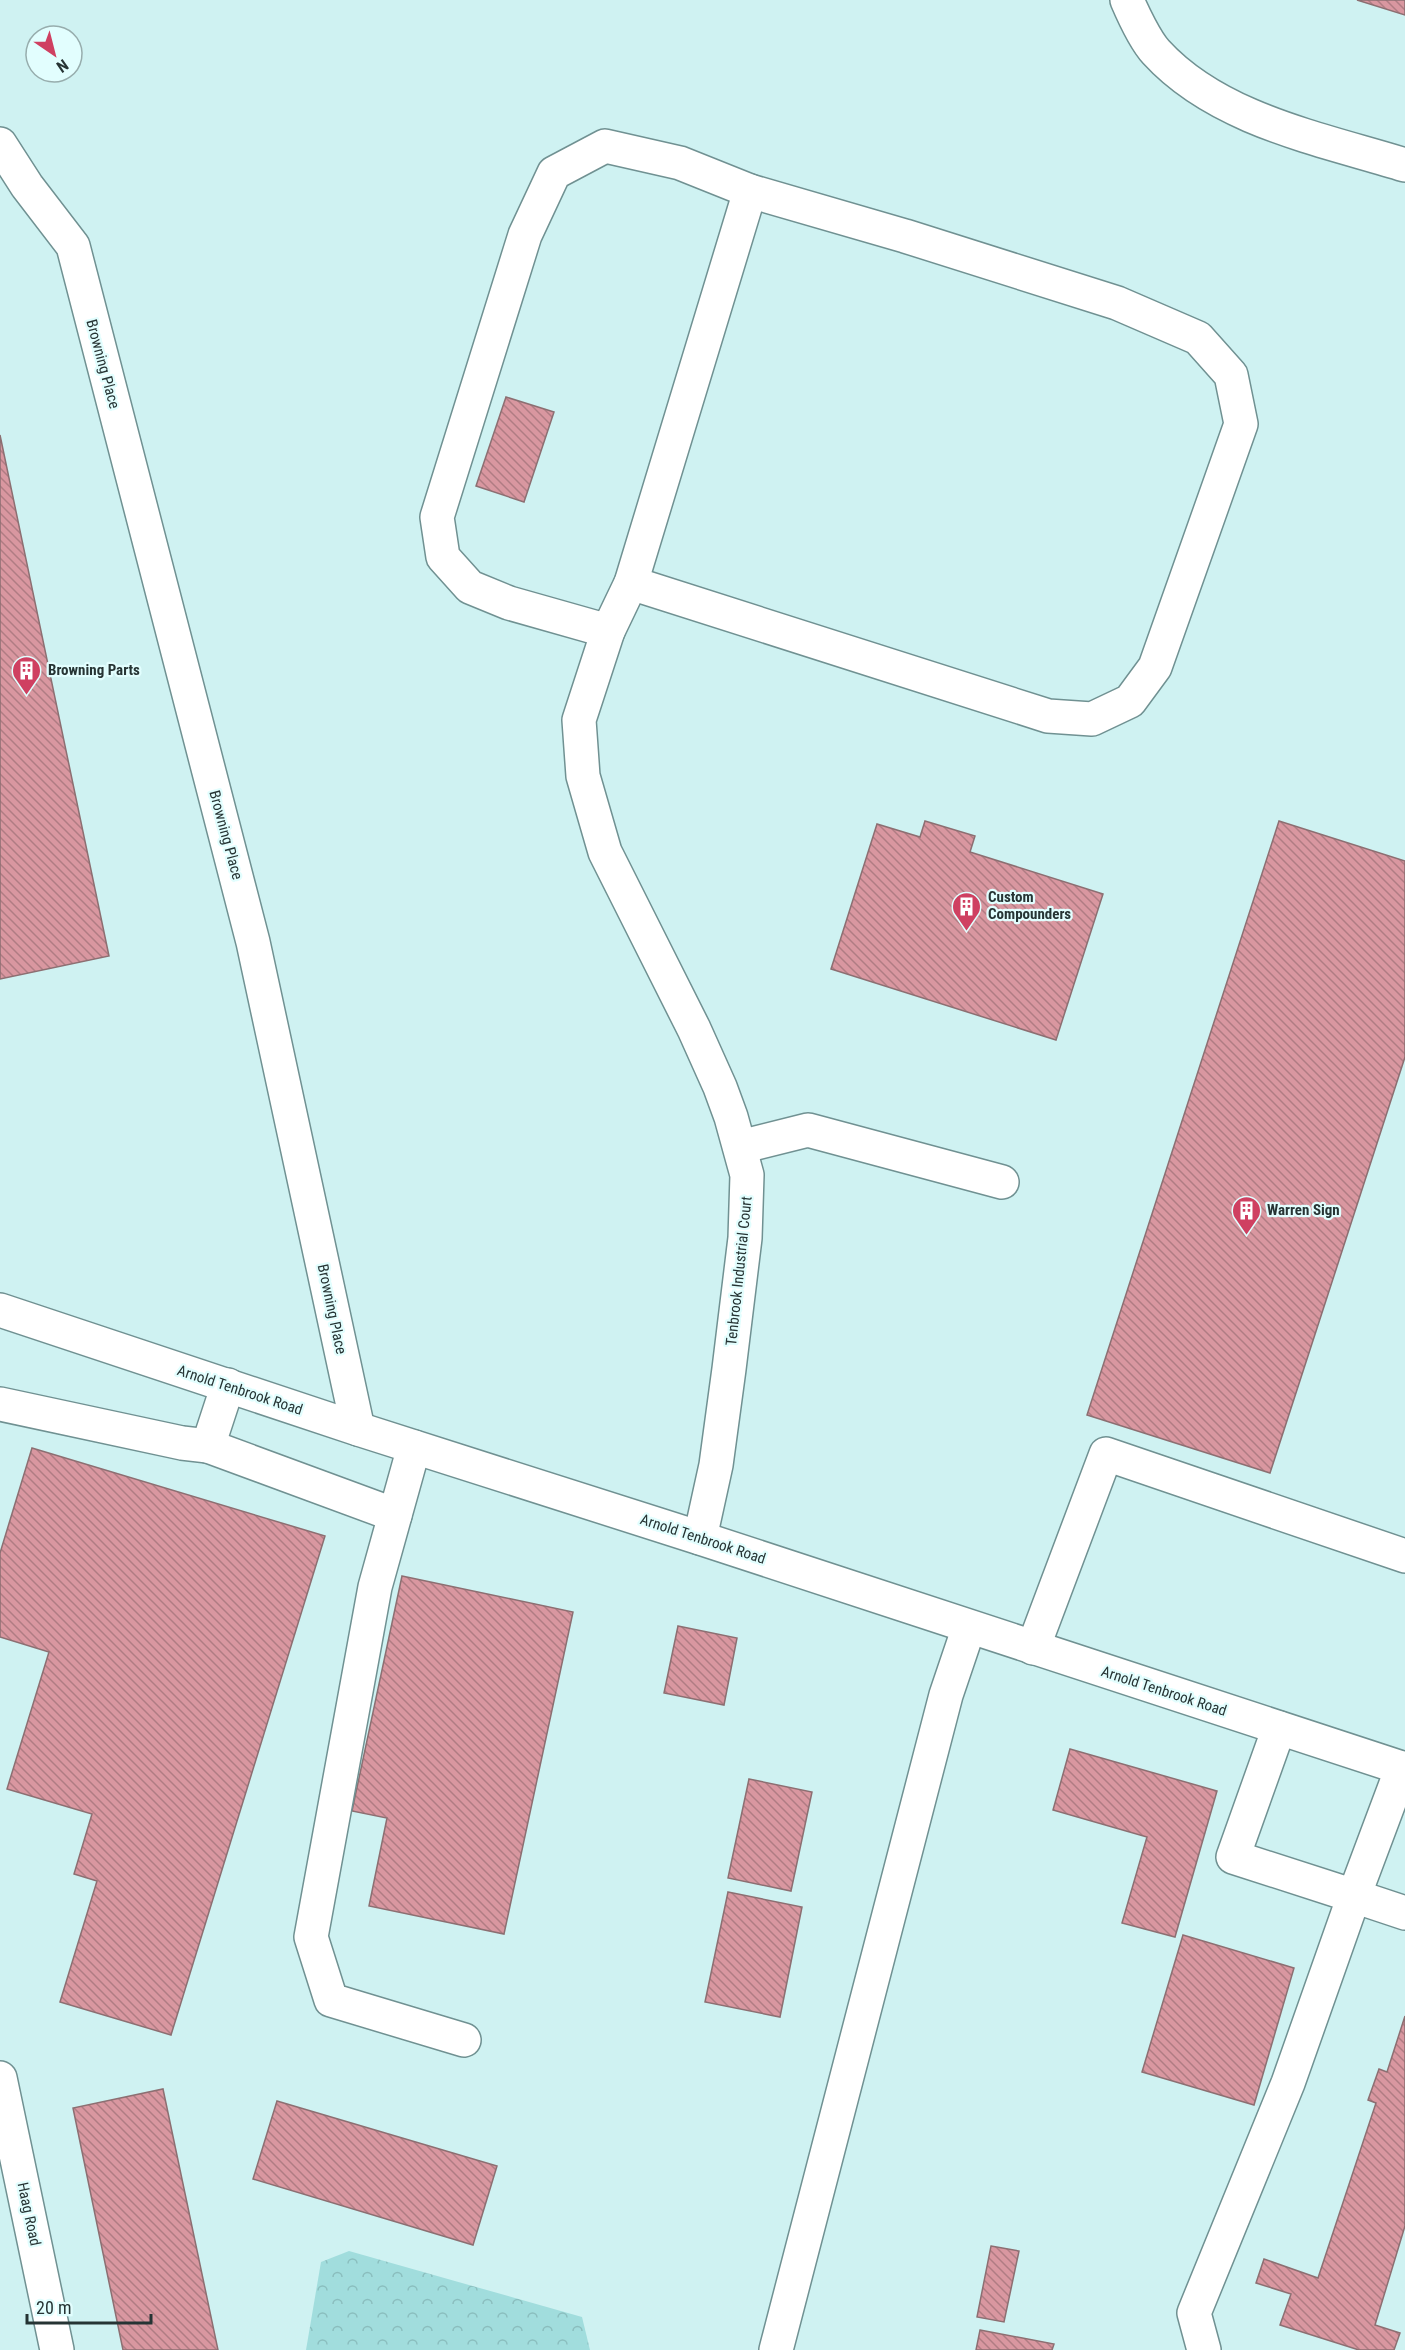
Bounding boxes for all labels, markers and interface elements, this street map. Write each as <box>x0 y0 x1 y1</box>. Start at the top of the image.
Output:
north arrow <box>24 24 84 84</box>
text: N <box>53 55 72 76</box>
street label: Browning Place <box>82 317 124 411</box>
building icon: Browning Parts <box>11 654 43 696</box>
place label: Browning Parts <box>48 661 140 679</box>
street label: Browning Place <box>205 788 247 882</box>
place label: Custom Compounders <box>988 888 1071 923</box>
building icon: Custom Compounders <box>951 890 983 932</box>
building icon: Warren Sign <box>1230 1194 1262 1236</box>
street label: Tenbrook Industrial Court <box>722 1195 756 1347</box>
place label: Warren Sign <box>1267 1201 1340 1219</box>
street label: Browning Place <box>314 1262 350 1356</box>
street label: Arnold Tenbrook Road <box>175 1361 305 1419</box>
street label: Arnold Tenbrook Road <box>638 1510 768 1568</box>
street label: Arnold Tenbrook Road <box>1099 1662 1229 1720</box>
street label: Haag Road <box>13 2181 45 2247</box>
scale bar <box>27 2287 152 2325</box>
text: 20 m <box>36 2297 71 2318</box>

